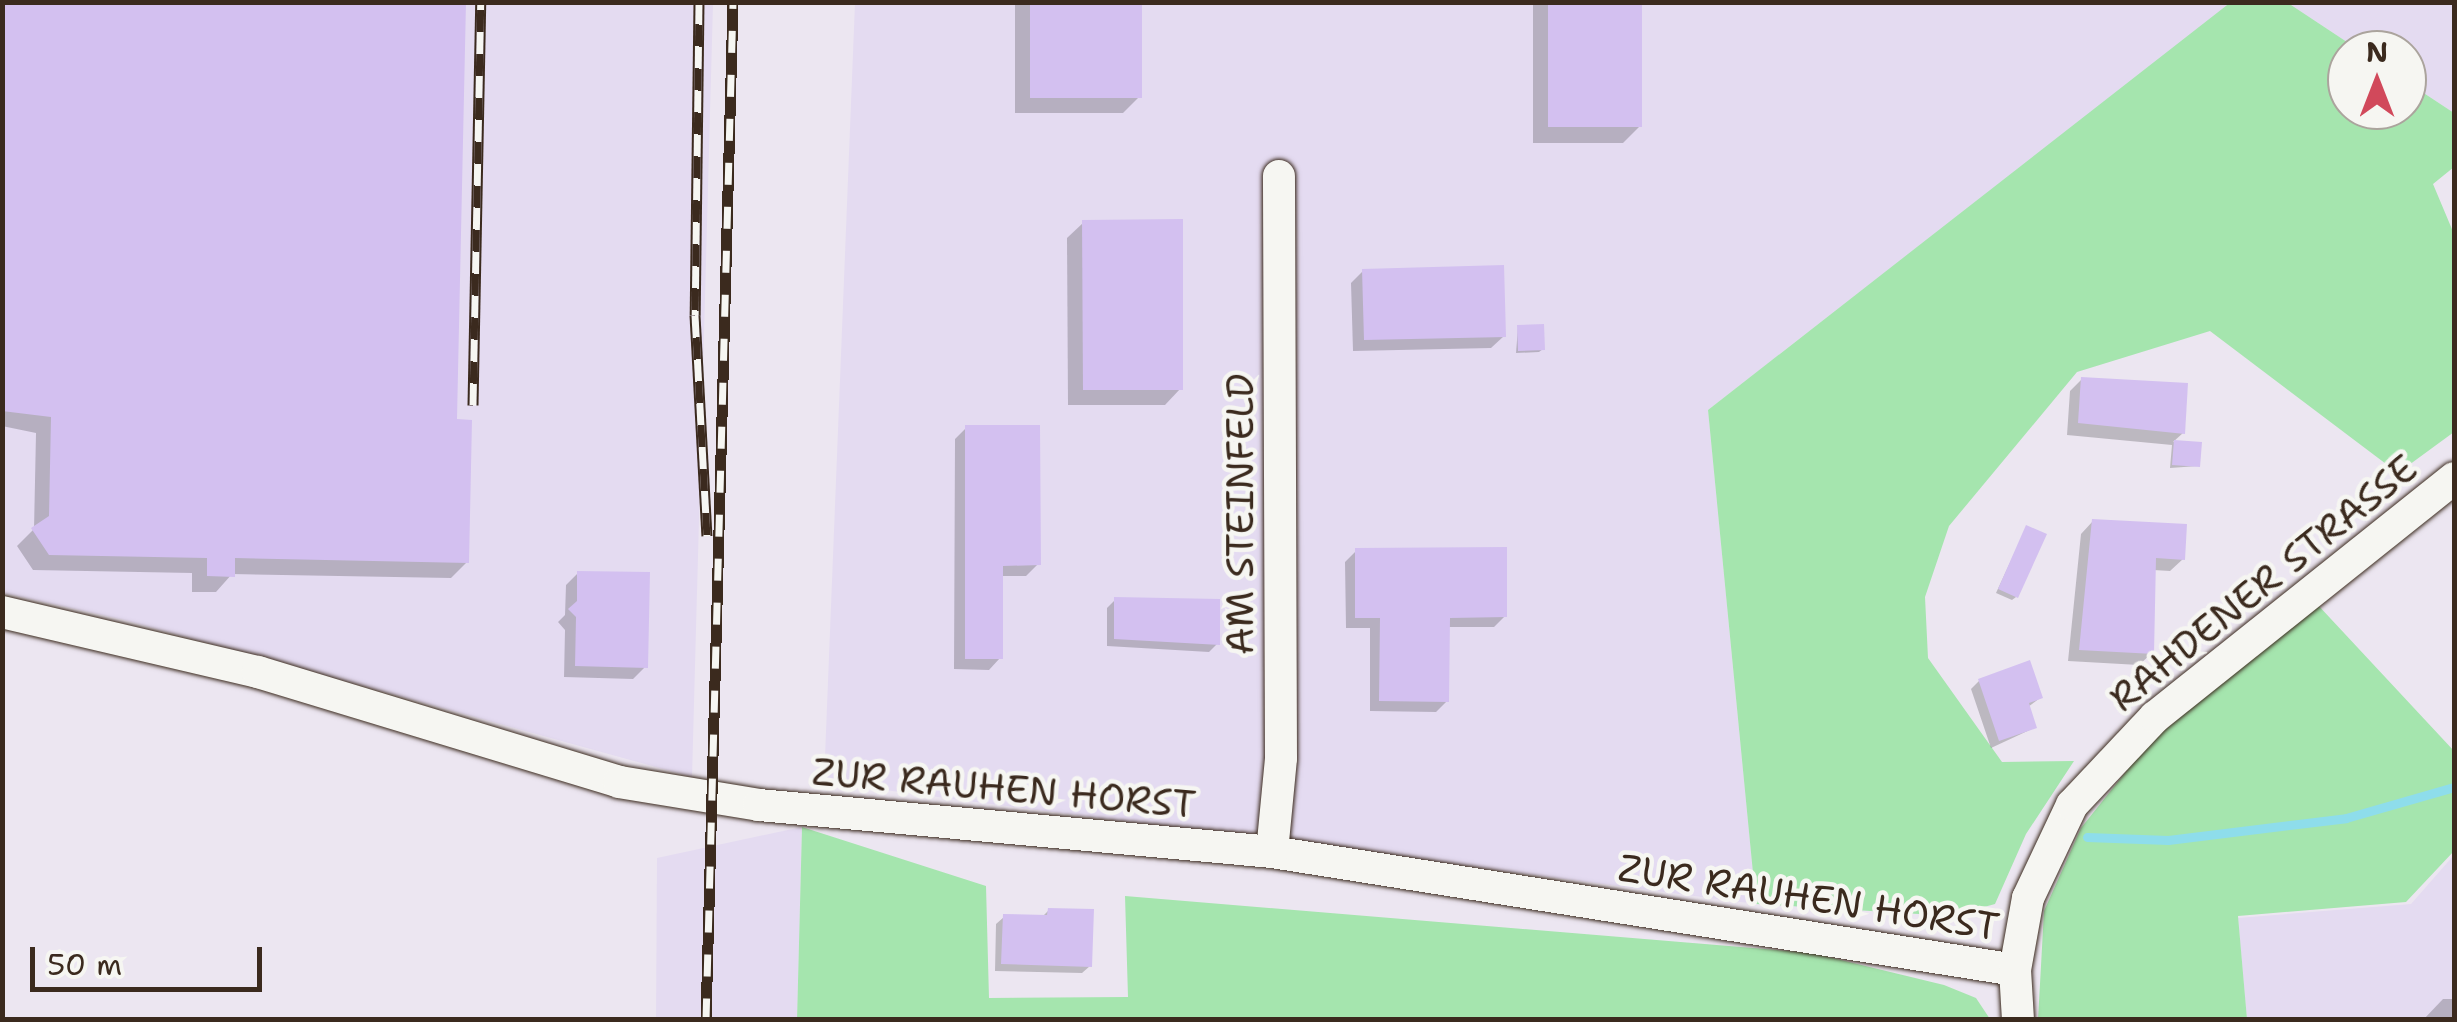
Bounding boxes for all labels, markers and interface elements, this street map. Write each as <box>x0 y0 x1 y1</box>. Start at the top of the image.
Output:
north arrow <box>2327 30 2427 130</box>
text: N <box>2366 33 2388 71</box>
street label: AM STEINFELD <box>1217 373 1263 655</box>
street label: RAHDENER STRASSE <box>2100 445 2426 721</box>
street label: ZUR RAUHEN HORST <box>810 749 1198 827</box>
street label: ZUR RAUHEN HORST <box>1615 844 2003 950</box>
scale bar <box>35 927 268 989</box>
text: 50 m <box>47 944 122 985</box>

